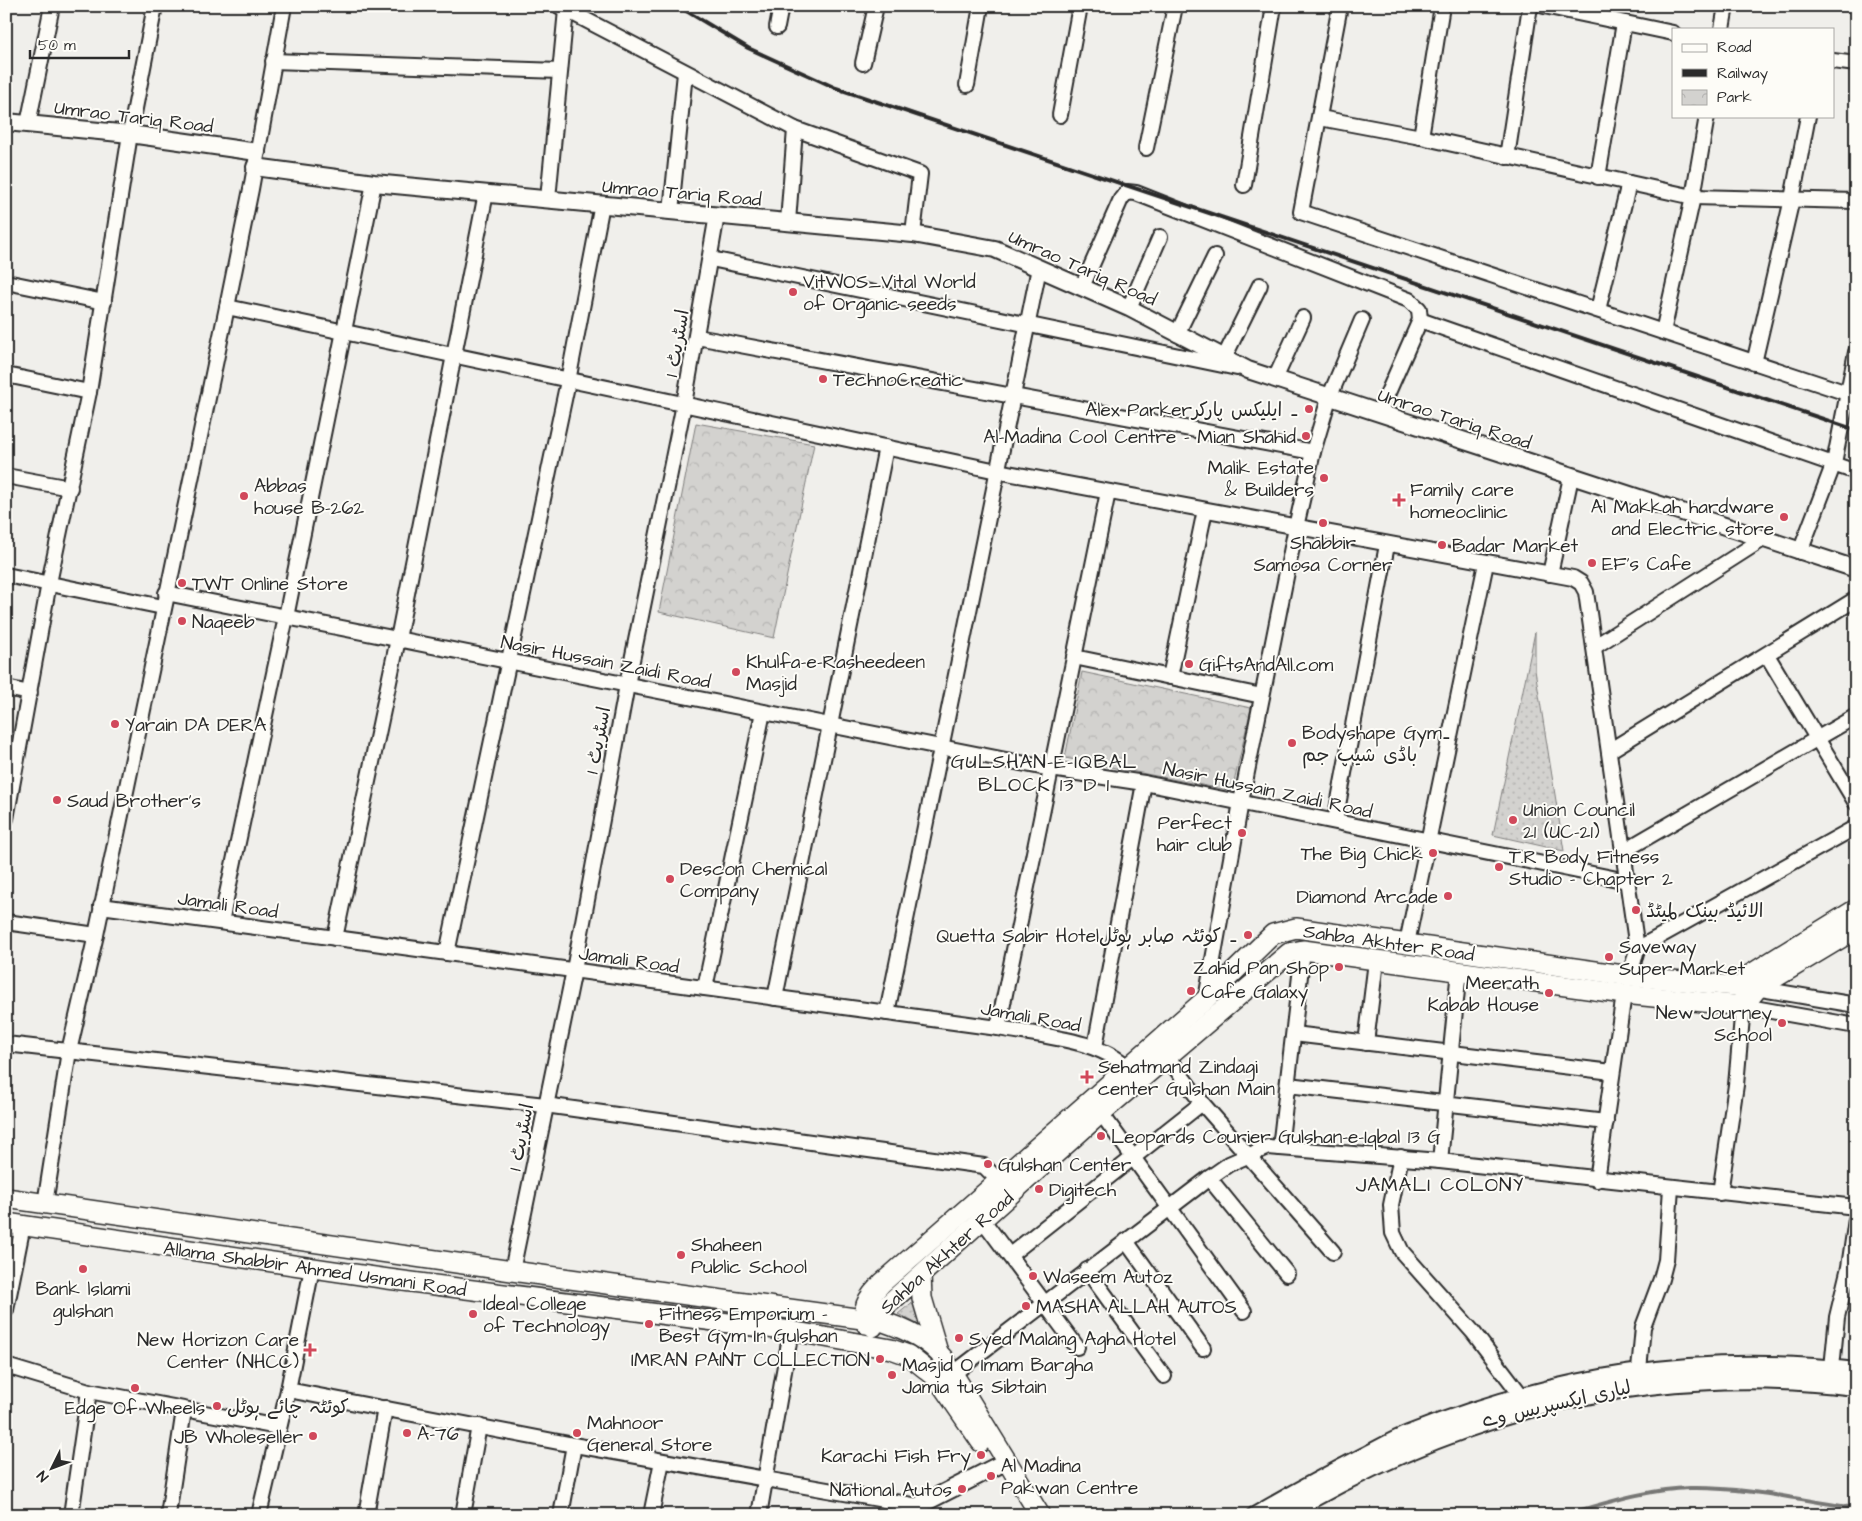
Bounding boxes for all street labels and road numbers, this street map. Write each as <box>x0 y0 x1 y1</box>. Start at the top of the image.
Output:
street label: Umrao Tariq Road <box>53 94 215 141</box>
street label: Umrao Tariq Road <box>601 173 763 214</box>
street label: Umrao Tariq Road <box>1004 224 1161 313</box>
street label: اسٹریٹ 1 <box>658 307 697 379</box>
street label: Umrao Tariq Road <box>1374 382 1535 457</box>
street label: Nasir Hussain Zaidi Road <box>498 629 713 696</box>
street label: اسٹریٹ 1 <box>579 704 618 776</box>
street label: Nasir Hussain Zaidi Road <box>1161 755 1375 826</box>
street label: Jamali Road <box>176 885 280 926</box>
street label: Sahba Akhter Road <box>1302 918 1476 969</box>
street label: Jamali Road <box>577 940 681 981</box>
street label: Jamali Road <box>979 995 1083 1040</box>
street label: اسٹریٹ 1 <box>502 1101 541 1173</box>
street label: Sahba Akhter Road <box>874 1185 1020 1321</box>
street label: Allama Shabbir Ahmed Usmani Road <box>162 1235 468 1304</box>
street label: لیاری ایکسپریس وے <box>1479 1374 1634 1435</box>

